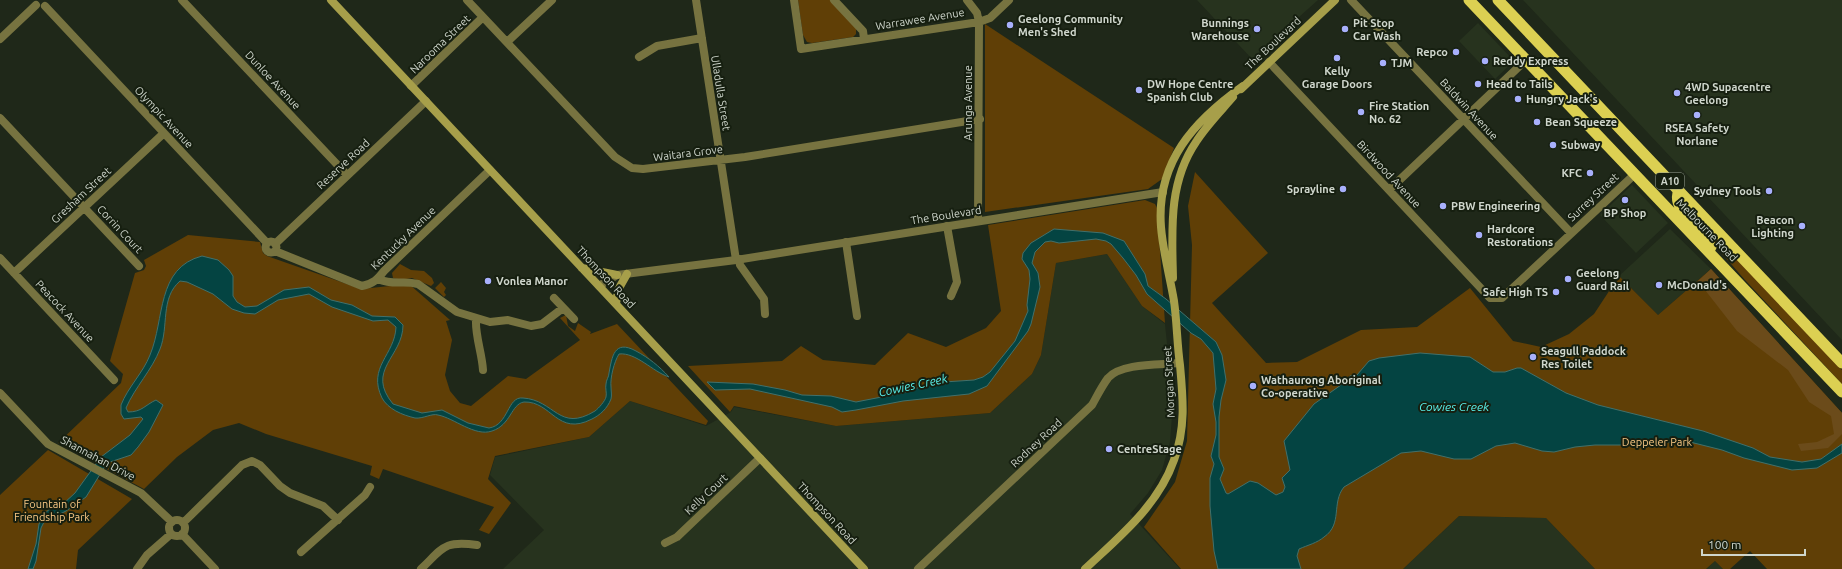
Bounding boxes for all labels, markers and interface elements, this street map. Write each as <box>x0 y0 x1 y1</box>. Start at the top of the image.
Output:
street label: Warrawee Avenue <box>875 6 965 32</box>
street label: Narooma Street <box>407 12 473 76</box>
place label: Geelong Community Men's Shed <box>1018 13 1123 38</box>
street label: The Boulevard <box>1243 14 1303 72</box>
place label: Bunnings Warehouse <box>1191 17 1249 42</box>
place label: Pit Stop Car Wash <box>1353 17 1401 42</box>
marker: Geelong Community Men's Shed <box>1005 20 1015 30</box>
marker: Bunnings Warehouse <box>1252 24 1262 34</box>
marker: Pit Stop Car Wash <box>1340 24 1350 34</box>
place label: Repco <box>1416 46 1448 58</box>
marker: Repco <box>1451 47 1461 57</box>
street label: Dunloe Avenue <box>243 48 303 112</box>
marker: Kelly Garage Doors <box>1332 53 1342 63</box>
street label: Ulladulla Street <box>709 54 733 132</box>
place label: Reddy Express <box>1493 55 1568 67</box>
marker: Reddy Express <box>1480 56 1490 66</box>
place label: TJM <box>1391 57 1412 69</box>
marker: TJM <box>1378 58 1388 68</box>
street label: Arunga Avenue <box>962 65 974 141</box>
place label: Kelly Garage Doors <box>1302 65 1372 90</box>
street label: Baldwin Avenue <box>1438 76 1500 142</box>
place label: DW Hope Centre Spanish Club <box>1147 78 1233 103</box>
place label: Head to Tails <box>1486 78 1553 90</box>
marker: Head to Tails <box>1473 79 1483 89</box>
place label: 4WD Supacentre Geelong <box>1685 81 1771 106</box>
street label: Olympic Avenue <box>132 84 196 150</box>
marker: DW Hope Centre Spanish Club <box>1134 85 1144 95</box>
marker: 4WD Supacentre Geelong <box>1672 88 1682 98</box>
place label: Hungry Jack's <box>1526 93 1598 105</box>
marker: Hungry Jack's <box>1513 94 1523 104</box>
place label: Fire Station No. 62 <box>1369 100 1429 125</box>
marker: Fire Station No. 62 <box>1356 107 1366 117</box>
marker: RSEA Safety Norlane <box>1692 110 1702 120</box>
place label: Bean Squeeze <box>1545 116 1617 128</box>
marker: Bean Squeeze <box>1532 117 1542 127</box>
place label: RSEA Safety Norlane <box>1665 122 1729 147</box>
street label: Reserve Road <box>314 137 372 191</box>
street label: Birdwood Avenue <box>1355 138 1423 210</box>
place label: Subway <box>1561 139 1601 151</box>
marker: Subway <box>1548 140 1558 150</box>
street label: Waitara Grove <box>653 143 723 163</box>
street label: Gresham Street <box>49 164 114 226</box>
place label: KFC <box>1562 167 1582 179</box>
marker: KFC <box>1585 168 1595 178</box>
street label: Surrey Street <box>1565 170 1621 224</box>
road number: A10 <box>1656 173 1684 189</box>
place label: Sprayline <box>1287 183 1335 195</box>
marker: Sprayline <box>1338 184 1348 194</box>
place label: Sydney Tools <box>1694 185 1761 197</box>
marker: Sydney Tools <box>1764 186 1774 196</box>
marker: BP Shop <box>1620 195 1630 205</box>
street label: Melbourne Road <box>1674 196 1740 264</box>
place label: PBW Engineering <box>1451 200 1540 212</box>
marker: PBW Engineering <box>1438 201 1448 211</box>
street label: Corrin Court <box>95 203 146 256</box>
street label: Kentucky Avenue <box>368 204 438 272</box>
street label: The Boulevard <box>910 204 982 226</box>
place label: BP Shop <box>1604 207 1647 219</box>
place label: Beacon Lighting <box>1751 214 1794 239</box>
marker: Beacon Lighting <box>1797 221 1807 231</box>
place label: Hardcore Restorations <box>1487 223 1553 248</box>
marker: Hardcore Restorations <box>1474 230 1484 240</box>
street label: Thompson Road <box>574 244 638 310</box>
place label: Geelong Guard Rail <box>1576 267 1630 292</box>
marker: Geelong Guard Rail <box>1563 274 1573 284</box>
place label: Vonlea Manor <box>496 275 568 287</box>
marker: Vonlea Manor <box>483 276 493 286</box>
street label: Peacock Avenue <box>33 278 97 344</box>
place label: McDonald's <box>1667 279 1727 291</box>
marker: McDonald's <box>1654 280 1664 290</box>
place label: Safe High TS <box>1483 286 1548 298</box>
marker: Safe High TS <box>1551 287 1561 297</box>
street label: Morgan Street <box>1161 345 1177 418</box>
place label: Seagull Paddock Res Toilet <box>1541 345 1627 370</box>
marker: Seagull Paddock Res Toilet <box>1528 352 1538 362</box>
water label: Cowies Creek <box>877 371 949 399</box>
place label: Wathaurong Aboriginal Co-operative <box>1261 374 1382 399</box>
marker: Wathaurong Aboriginal Co-operative <box>1248 381 1258 391</box>
water label: Cowies Creek <box>1419 400 1490 413</box>
street label: Rodney Road <box>1008 416 1064 470</box>
street label: Shannahan Drive <box>59 433 137 483</box>
park label: Deppeler Park <box>1622 436 1693 448</box>
place label: CentreStage <box>1117 443 1182 455</box>
marker: CentreStage <box>1104 444 1114 454</box>
street label: Kelly Court <box>682 471 730 517</box>
street label: Thompson Road <box>795 480 859 546</box>
park label: Fountain of Friendship Park <box>14 498 90 523</box>
scale bar <box>1702 531 1805 557</box>
text: 100 m <box>1708 538 1741 551</box>

